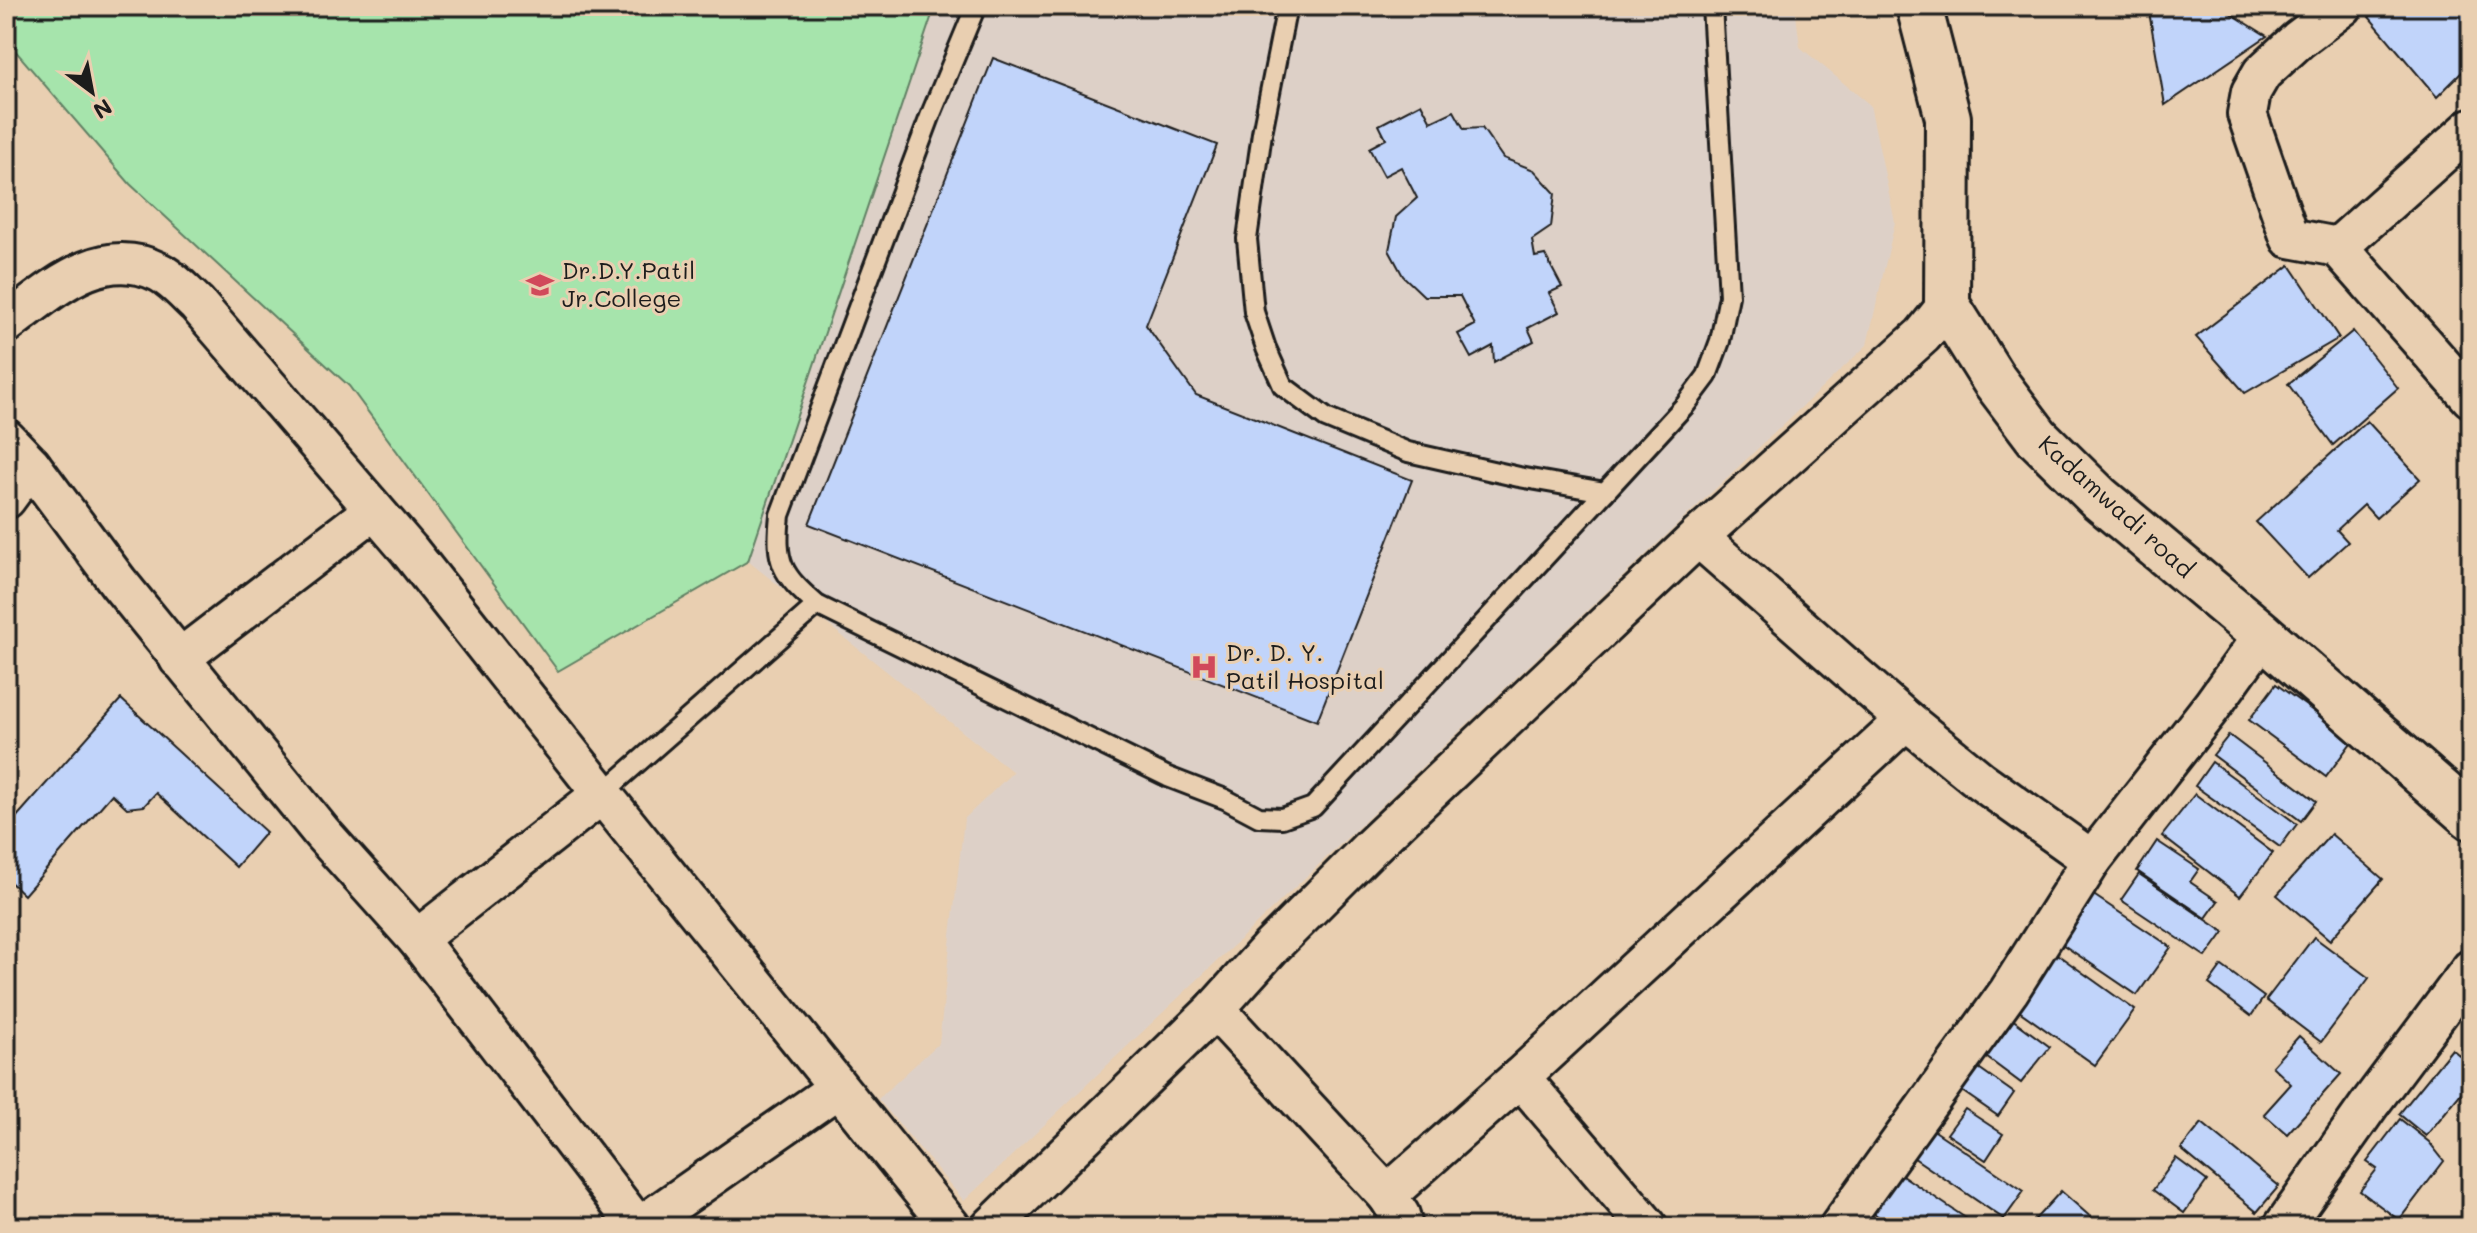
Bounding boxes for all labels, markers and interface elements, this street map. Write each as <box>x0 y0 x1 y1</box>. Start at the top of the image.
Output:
north arrow <box>52 52 132 132</box>
text: N <box>88 93 118 126</box>
place label: Dr.D.Y.Patil Jr.College <box>562 254 695 313</box>
school or university icon: Dr.D.Y.Patil Jr.College <box>525 270 555 300</box>
street label: Kadamwadi road <box>2033 428 2201 584</box>
place label: Dr. D. Y. Patil Hospital <box>1226 636 1384 695</box>
hospital icon: Dr. D. Y. Patil Hospital <box>1189 652 1219 682</box>

